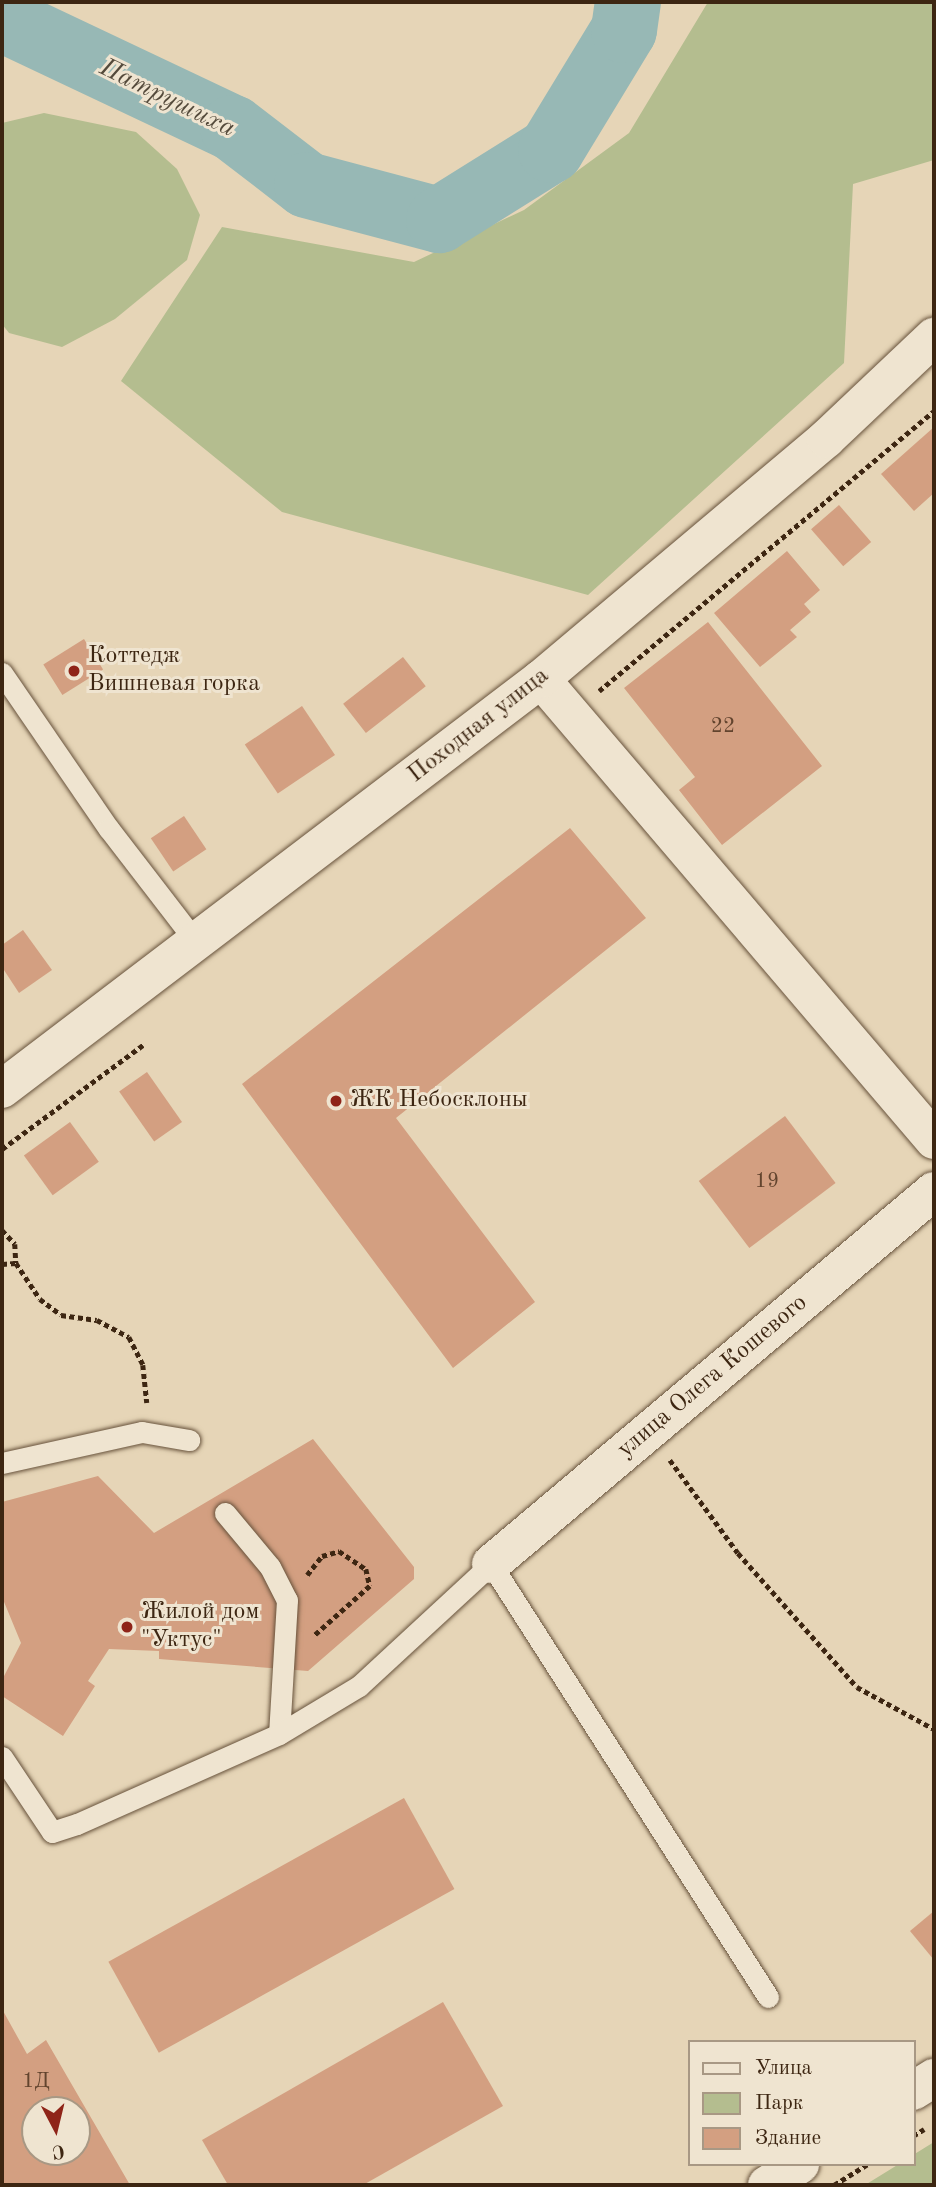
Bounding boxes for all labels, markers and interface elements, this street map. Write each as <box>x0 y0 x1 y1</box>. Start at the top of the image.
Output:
water label: Патрушиха <box>94 53 240 145</box>
place label: Коттедж Вишневая горка <box>88 643 260 699</box>
street label: Походная улица <box>403 662 555 790</box>
marker: Коттедж Вишневая горка <box>66 663 82 679</box>
house number: 22 <box>711 714 735 740</box>
place label: ЖК Небосклоны <box>350 1087 528 1115</box>
marker: ЖК Небосклоны <box>328 1093 344 1109</box>
house number: 19 <box>755 1169 779 1195</box>
street label: улица Олега Кошевого <box>612 1289 814 1465</box>
place label: Жилой дом "Уктус" <box>141 1599 259 1655</box>
marker: Жилой дом "Уктус" <box>119 1619 135 1635</box>
legend <box>688 2040 915 2166</box>
text: Улица <box>755 2058 812 2079</box>
house number: 1Д <box>22 2069 50 2095</box>
text: Парк <box>755 2093 803 2114</box>
north arrow <box>21 2096 91 2166</box>
text: Здание <box>755 2128 821 2149</box>
text: С <box>51 2140 66 2161</box>

